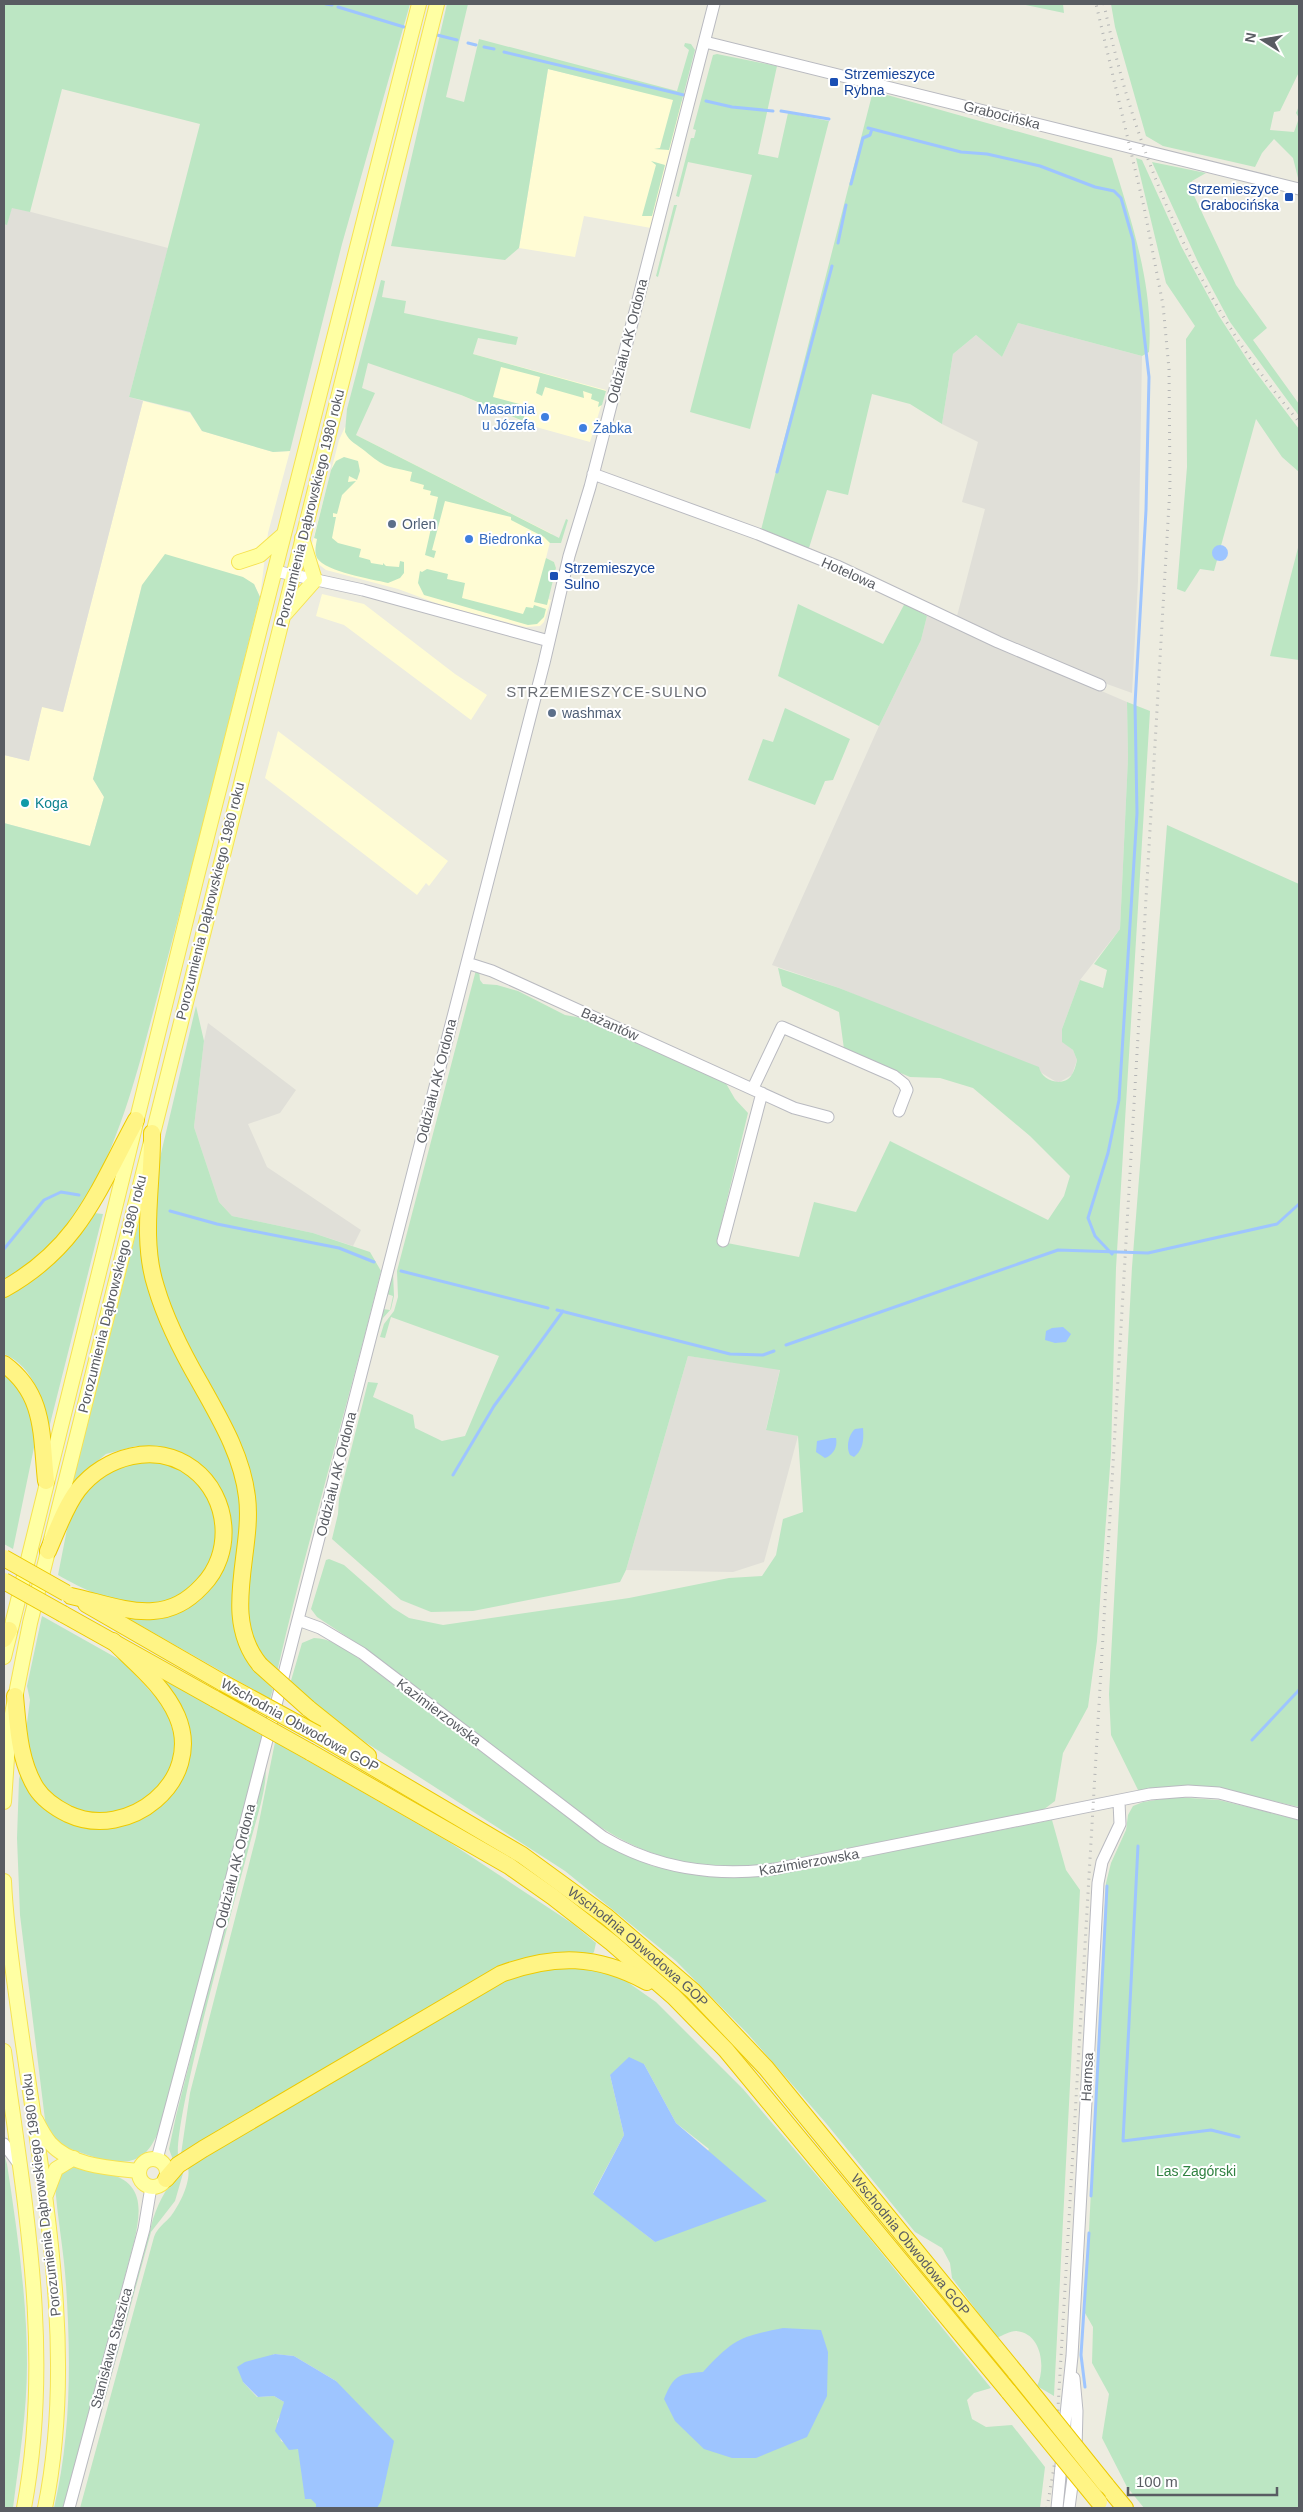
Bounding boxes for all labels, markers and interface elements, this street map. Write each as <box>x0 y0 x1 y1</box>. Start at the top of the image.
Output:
north arrow <box>1238 15 1288 65</box>
text: N <box>1241 31 1259 44</box>
place label: Strzemieszyce Rybna <box>844 66 935 98</box>
marker: Strzemieszyce Rybna <box>828 76 840 88</box>
street label: Grabocińska <box>962 98 1042 132</box>
place label: Strzemieszyce Grabocińska <box>1188 181 1279 213</box>
marker: Strzemieszyce Grabocińska <box>1283 191 1295 203</box>
street label: Oddziału AK Ordona <box>604 277 650 405</box>
street label: Porozumienia Dąbrowskiego 1980 roku <box>273 388 347 628</box>
place label: Masarnia u Józefa <box>477 401 535 433</box>
marker: Masarnia u Józefa <box>539 411 551 423</box>
place label: Żabka <box>593 419 632 436</box>
marker: Żabka <box>577 422 589 434</box>
place label: Orlen <box>402 516 436 532</box>
marker: Orlen <box>386 518 398 530</box>
place label: Biedronka <box>479 531 542 547</box>
marker: Biedronka <box>463 533 475 545</box>
street label: Hotelowa <box>819 554 879 592</box>
place label: Strzemieszyce Sulno <box>564 560 655 592</box>
marker: Strzemieszyce Sulno <box>548 570 560 582</box>
district label: STRZEMIESZYCE-SULNO <box>506 683 708 700</box>
place label: washmax <box>561 705 621 721</box>
marker: washmax <box>546 707 558 719</box>
street label: Porozumienia Dąbrowskiego 1980 roku <box>173 781 247 1021</box>
place label: Koga <box>35 795 68 811</box>
marker: Koga <box>19 797 31 809</box>
street label: Bażantów <box>579 1004 642 1044</box>
street label: Oddziału AK Ordona <box>413 1017 459 1145</box>
street label: Porozumienia Dąbrowskiego 1980 roku <box>75 1174 149 1414</box>
street label: Oddziału AK Ordona <box>313 1410 359 1538</box>
street label: Wschodnia Obwodowa GOP <box>218 1675 382 1775</box>
street label: Kazimierzowska <box>394 1675 484 1749</box>
street label: Oddziału AK Ordona <box>212 1802 258 1930</box>
street label: Kazimierzowska <box>758 1845 860 1879</box>
street label: Wschodnia Obwodowa GOP <box>565 1883 712 2010</box>
street label: Harmsa <box>1078 2052 1096 2102</box>
street label: Porozumienia Dąbrowskiego 1980 roku <box>18 2073 64 2317</box>
park label: Las Zagórski <box>1156 2163 1236 2179</box>
street label: Wschodnia Obwodowa GOP <box>848 2170 973 2319</box>
street label: Stanisława Staszica <box>87 2286 135 2410</box>
scale bar <box>1128 2464 1277 2496</box>
text: 100 m <box>1136 2473 1178 2490</box>

